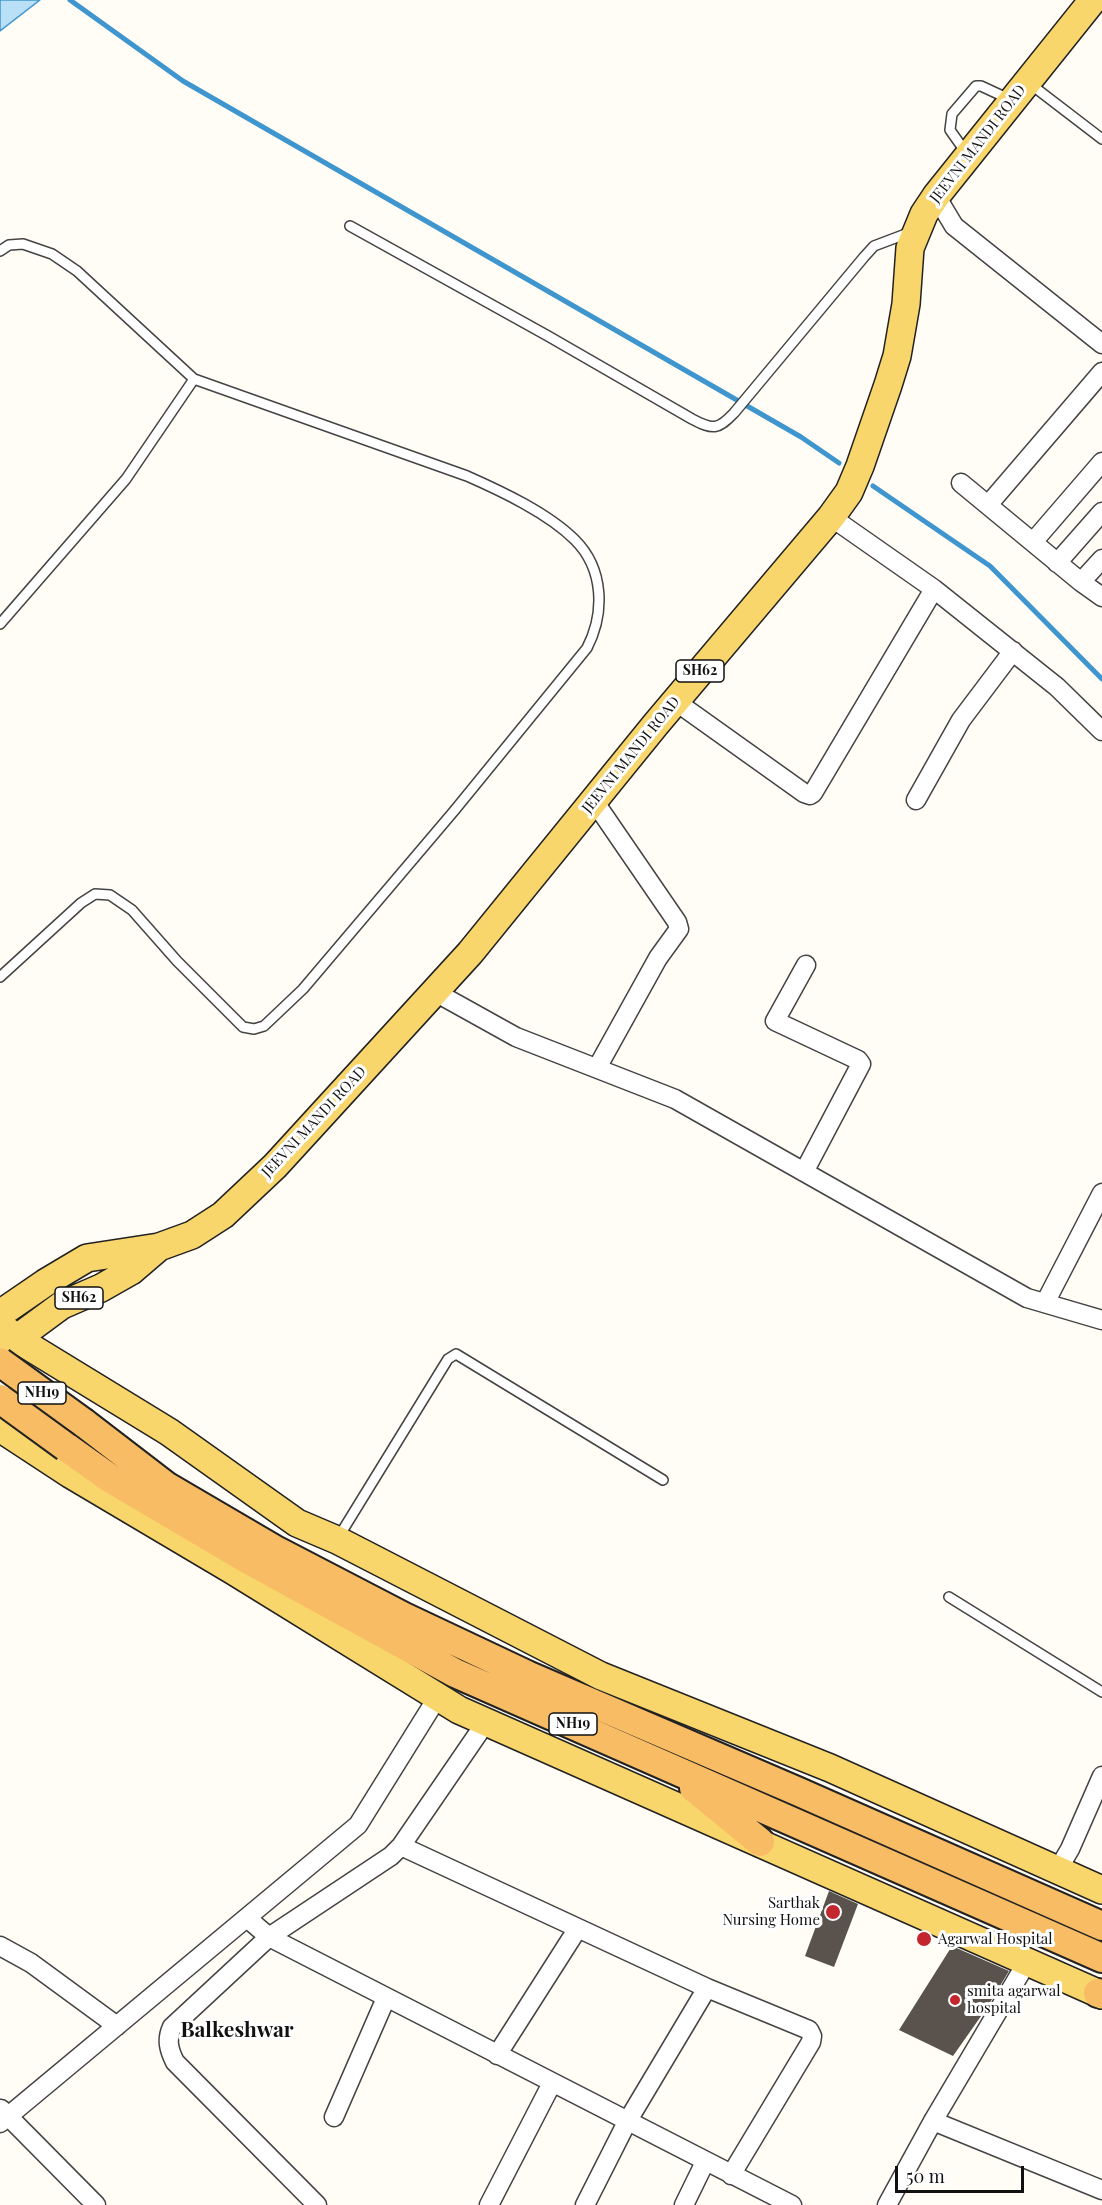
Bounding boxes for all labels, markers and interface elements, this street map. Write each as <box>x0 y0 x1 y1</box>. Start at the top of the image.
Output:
street label: JEEVNI MANDI ROAD <box>926 81 1030 207</box>
road number: SH62 <box>676 660 724 682</box>
street label: JEEVNI MANDI ROAD <box>578 693 684 817</box>
street label: JEEVNI MANDI ROAD <box>258 1063 370 1181</box>
road number: SH62 <box>55 1287 103 1309</box>
road number: NH19 <box>18 1382 66 1404</box>
road number: NH19 <box>549 1713 597 1735</box>
place label: Sarthak Nursing Home <box>722 1894 820 1929</box>
marker: Sarthak Nursing Home <box>824 1903 842 1921</box>
marker: Agarwal Hospital <box>915 1930 933 1948</box>
place label: Agarwal Hospital <box>938 1930 1053 1948</box>
place label: smita agarwal hospital <box>967 1982 1061 2017</box>
marker: smita agarwal hospital <box>948 1993 962 2007</box>
district label: Balkeshwar <box>180 2017 294 2043</box>
scale bar <box>898 2154 1027 2192</box>
text: 50 m <box>906 2164 945 2188</box>

